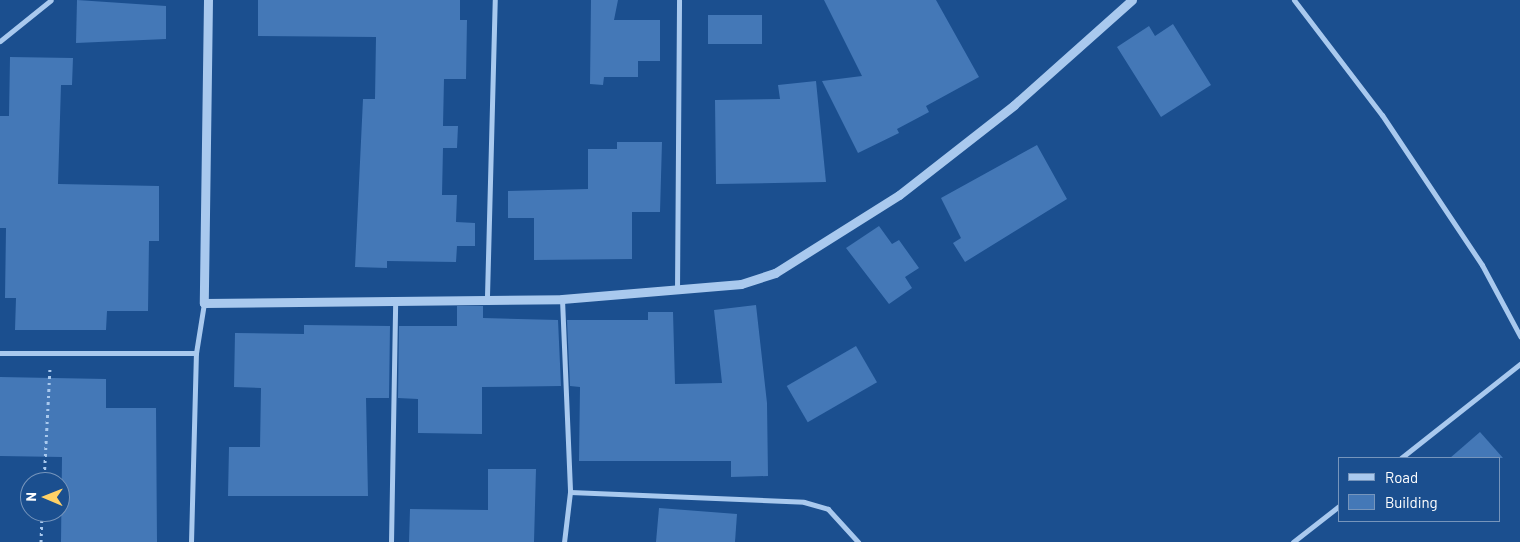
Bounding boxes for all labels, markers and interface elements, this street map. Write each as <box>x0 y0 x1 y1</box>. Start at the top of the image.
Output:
legend <box>1338 457 1500 522</box>
text: Road <box>1385 468 1418 486</box>
north arrow <box>20 472 70 522</box>
text: N <box>22 492 39 502</box>
text: Building <box>1385 493 1438 511</box>

